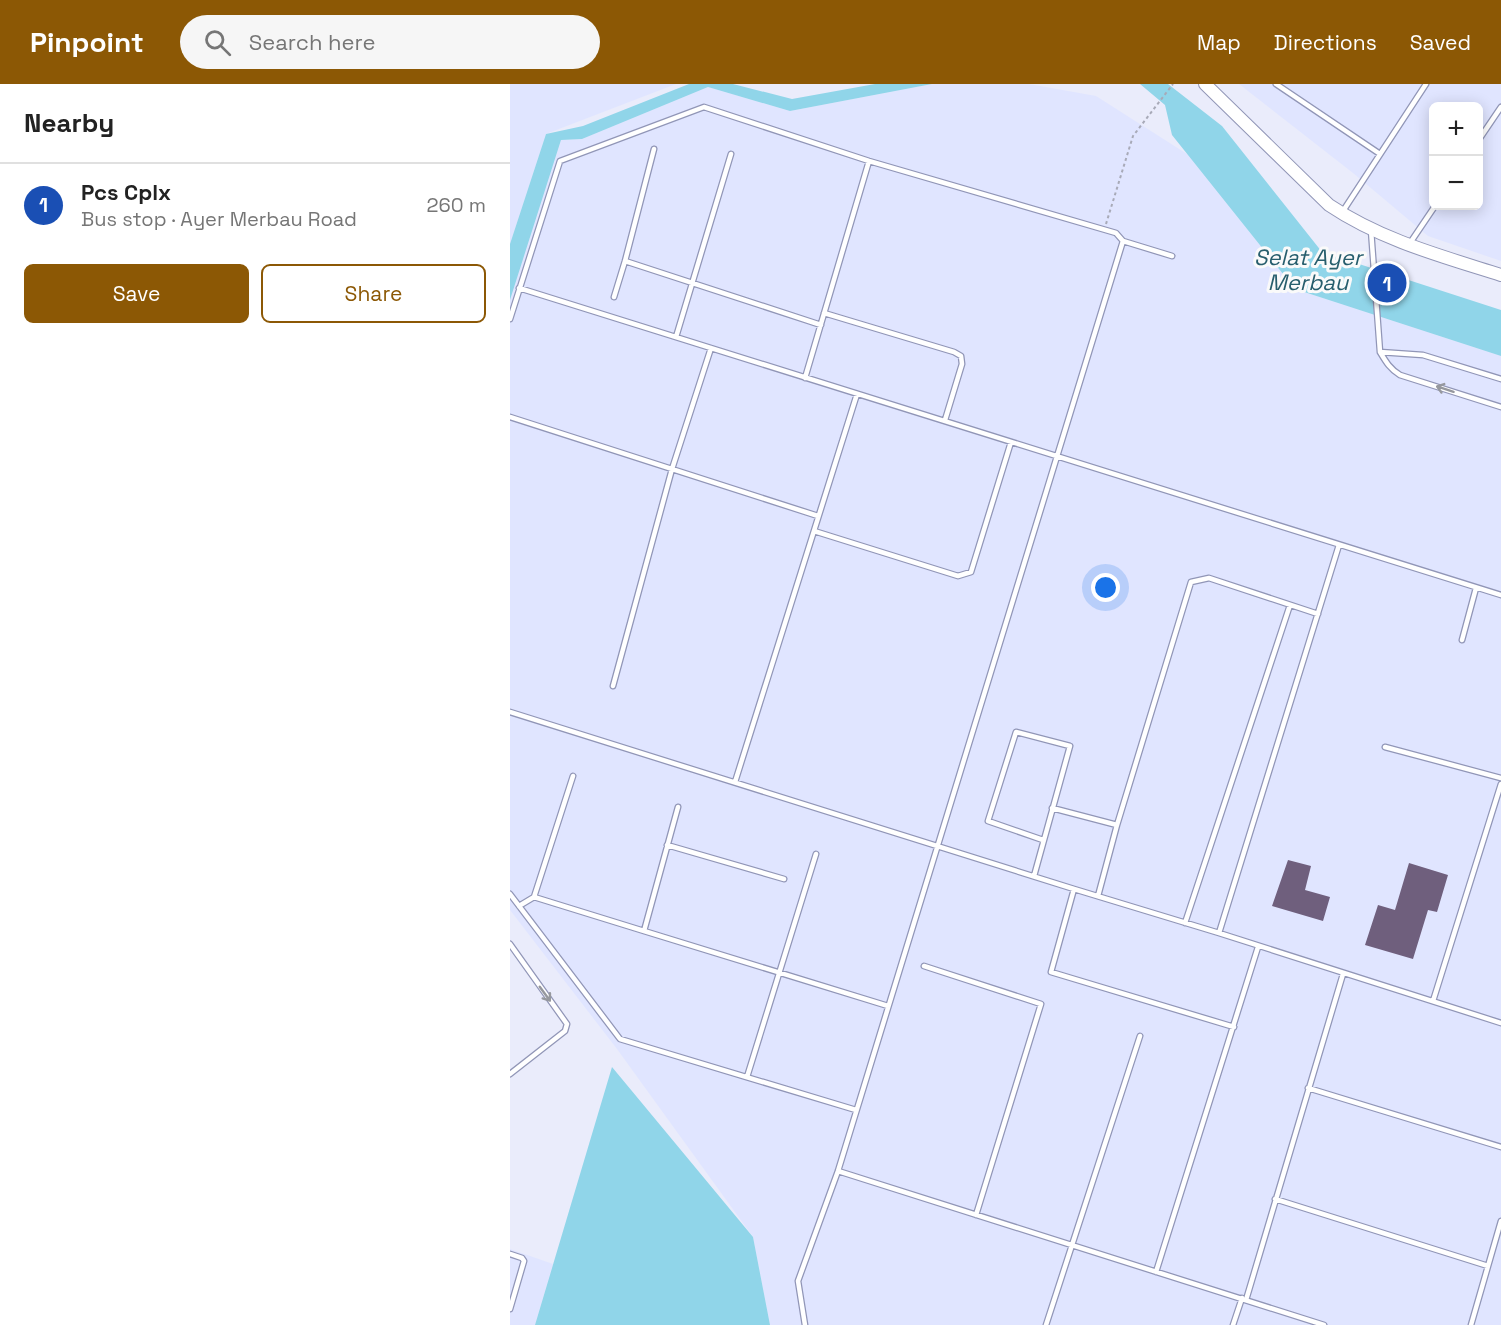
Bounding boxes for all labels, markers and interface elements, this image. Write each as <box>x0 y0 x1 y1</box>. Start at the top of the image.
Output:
search box <box>180 15 600 69</box>
text: Pinpoint <box>30 24 144 60</box>
icon: search <box>201 26 234 59</box>
text: Search here <box>249 28 375 56</box>
text: Map <box>1197 29 1241 56</box>
text: Directions <box>1274 29 1377 56</box>
text: Saved <box>1410 29 1471 56</box>
map controls <box>1429 102 1483 210</box>
button: + <box>1429 102 1483 156</box>
text: Nearby <box>24 106 114 140</box>
button: − <box>1429 156 1483 210</box>
text: Pcs Cplx <box>81 178 171 206</box>
text: 1 <box>39 192 48 218</box>
text: 260 m <box>427 192 486 218</box>
text: Bus stop · Ayer Merbau Road <box>81 206 357 232</box>
water label: Selat Ayer Merbau <box>1254 243 1365 296</box>
pin: 1 <box>1368 260 1406 306</box>
button: Save <box>24 264 249 323</box>
button: Share <box>261 264 486 323</box>
one-way arrow <box>1436 383 1455 394</box>
your location <box>1091 573 1120 602</box>
one-way arrow <box>539 985 551 1001</box>

